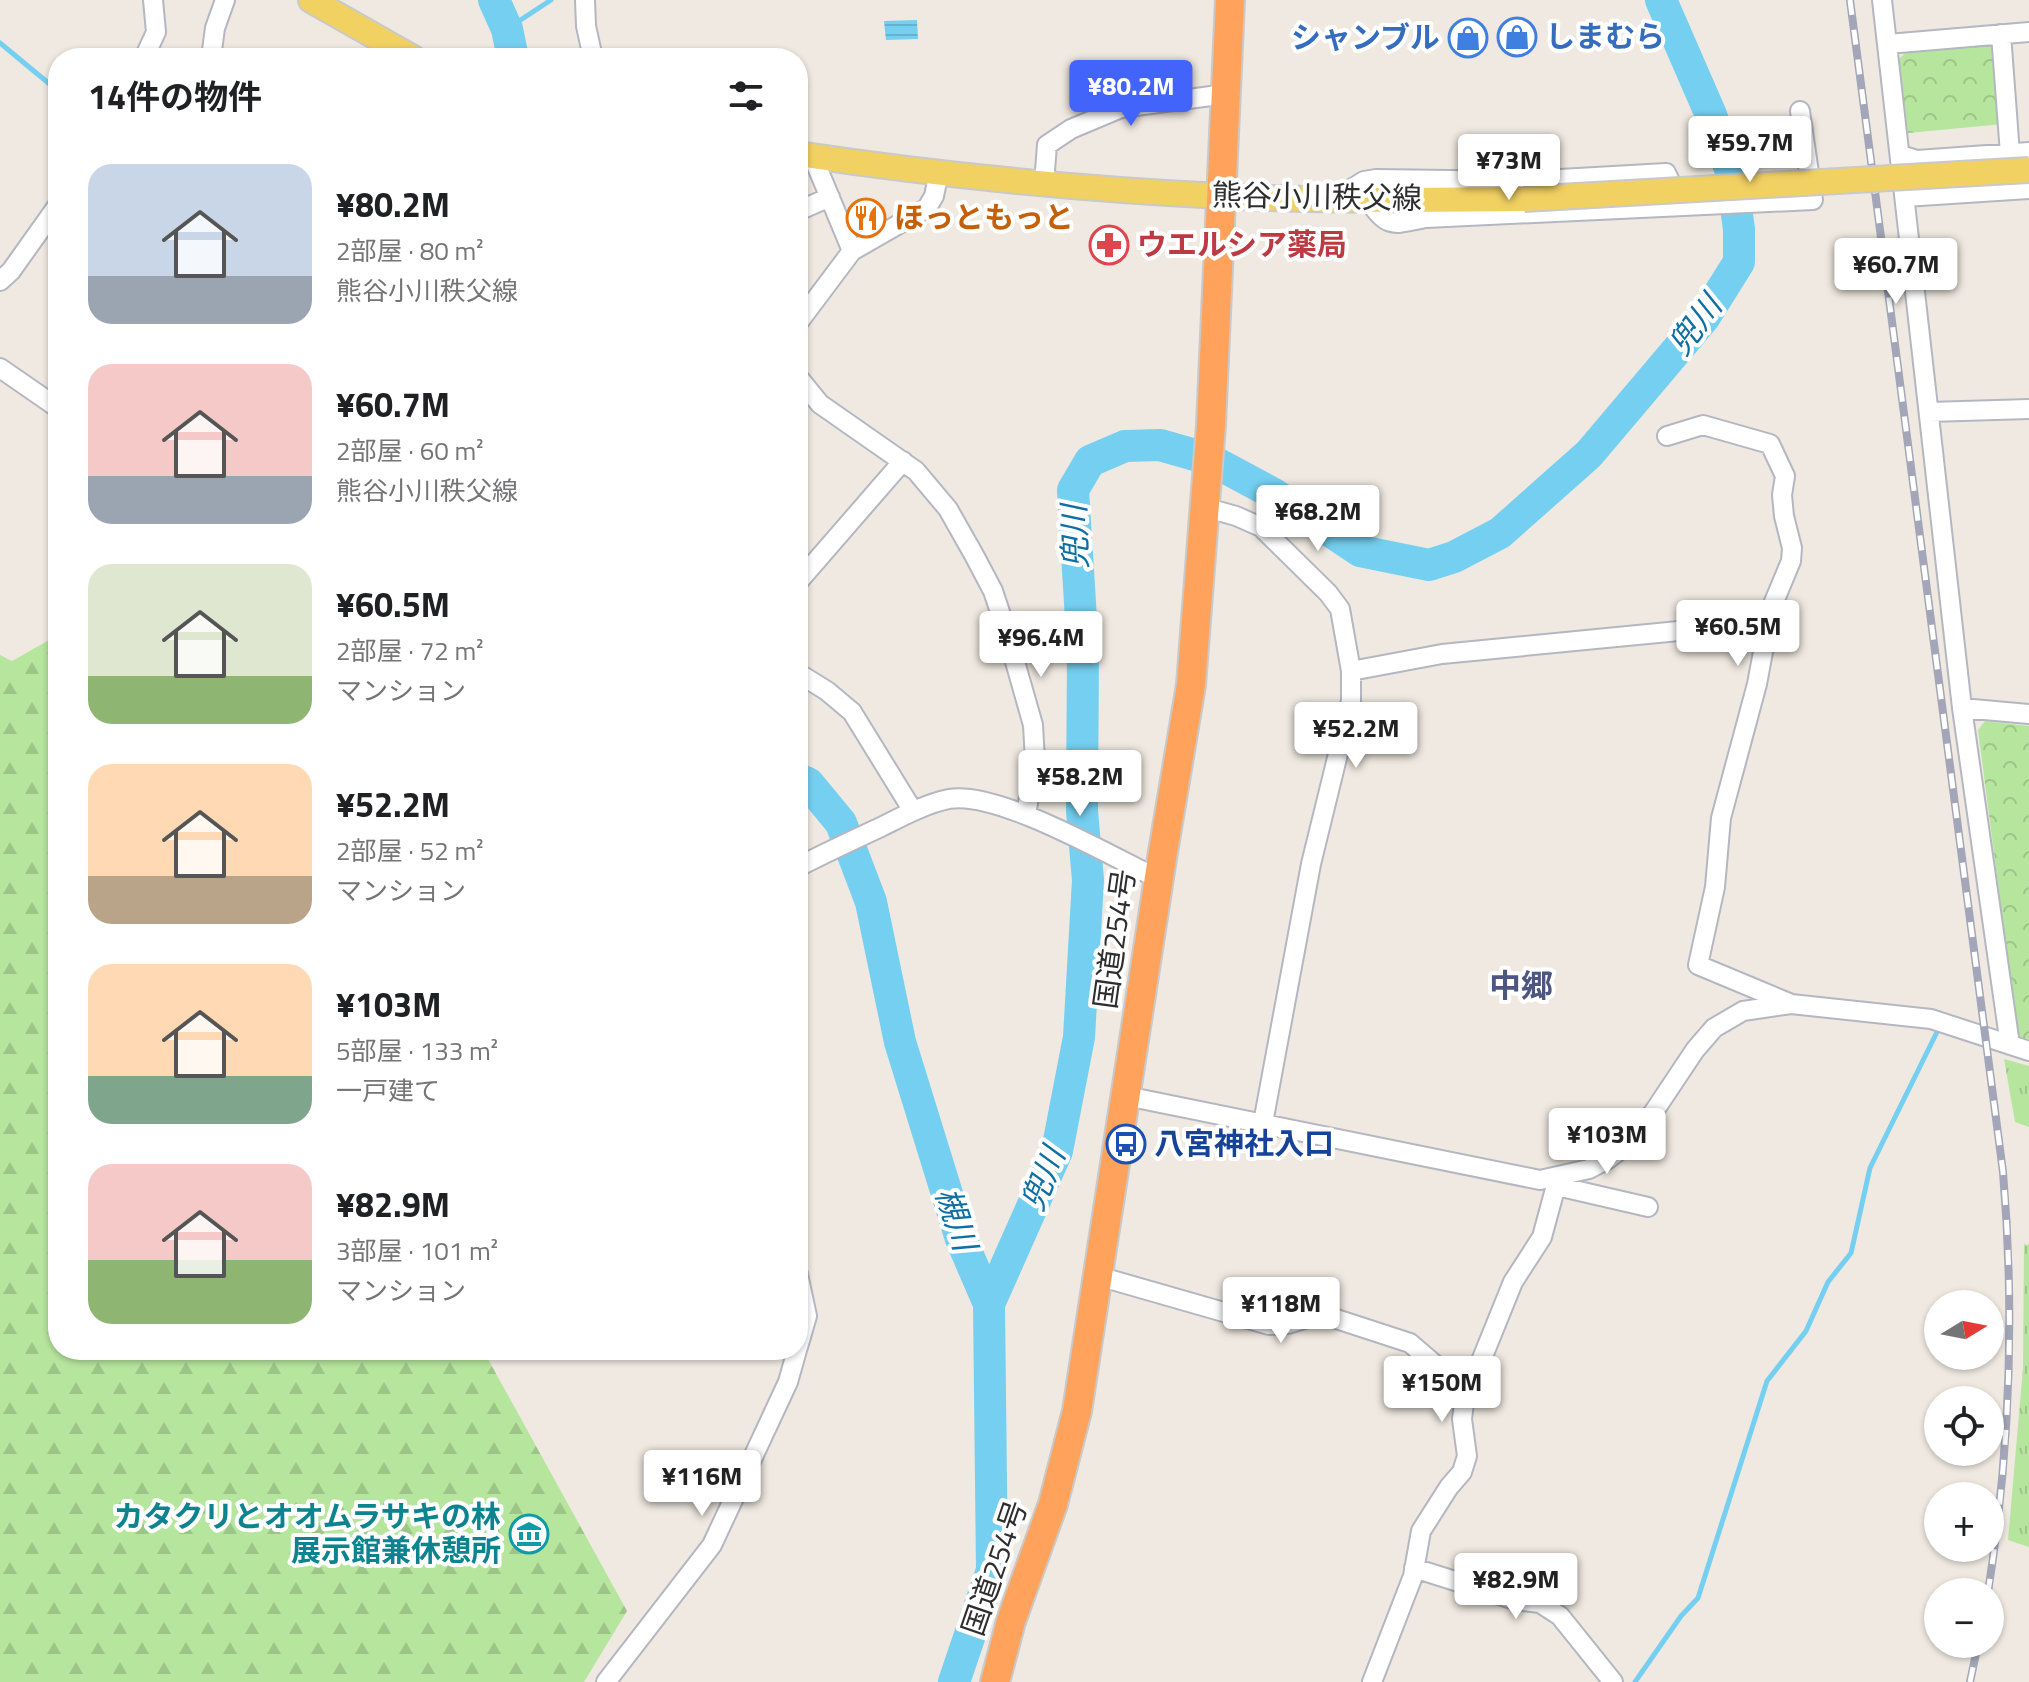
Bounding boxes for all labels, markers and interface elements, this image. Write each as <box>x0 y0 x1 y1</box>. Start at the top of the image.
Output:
place label: しまむら <box>1545 13 1665 59</box>
place label: シャンブル <box>1291 14 1440 60</box>
shop icon: しまむら <box>1496 16 1538 58</box>
shop icon: シャンブル <box>1447 17 1489 59</box>
pin: ¥80.2M <box>1066 60 1196 128</box>
text: ¥80.2M <box>1087 66 1175 105</box>
text: 14件の物件 <box>88 70 262 122</box>
icon: filters <box>724 74 768 118</box>
pin: ¥59.7M <box>1685 116 1815 184</box>
text: ¥59.7M <box>1706 122 1794 161</box>
pin: ¥73M <box>1462 134 1556 202</box>
text: ¥73M <box>1476 140 1542 179</box>
street label: 熊谷小川秩父線 <box>1212 171 1422 221</box>
text: ¥80.2M <box>336 178 450 230</box>
place label: ほっともっと <box>894 194 1074 240</box>
icon: home <box>152 196 248 292</box>
restaurant icon: ほっともっと <box>845 197 887 239</box>
place label: ウエルシア薬局 <box>1137 221 1347 267</box>
pharmacy icon: ウエルシア薬局 <box>1088 224 1130 266</box>
text: 2部屋 · 80 m² <box>336 231 484 270</box>
pin: ¥60.7M <box>1831 238 1961 306</box>
text: ¥60.7M <box>1852 244 1940 283</box>
text: 熊谷小川秩父線 <box>336 271 518 310</box>
water label: 兜川 <box>1656 282 1734 364</box>
text: ¥60.7M <box>336 378 450 430</box>
icon: home <box>152 396 248 492</box>
text: 2部屋 · 60 m² <box>336 431 484 470</box>
text: 熊谷小川秩父線 <box>336 471 518 510</box>
pin: ¥68.2M <box>1253 485 1383 553</box>
text: ¥68.2M <box>1274 491 1362 530</box>
water label: 兜川 <box>1049 501 1099 570</box>
text: ¥60.5M <box>336 578 450 630</box>
icon: home <box>152 596 248 692</box>
pin: ¥60.5M <box>1673 600 1803 668</box>
text: ¥60.5M <box>1694 606 1782 645</box>
pin: ¥96.4M <box>976 611 1106 679</box>
text: ¥96.4M <box>997 617 1085 656</box>
text: 2部屋 · 72 m² <box>336 631 484 670</box>
text: マンション <box>336 671 466 710</box>
pin: ¥52.2M <box>1291 702 1421 770</box>
text: ¥52.2M <box>1312 708 1400 747</box>
pin: ¥58.2M <box>1015 750 1145 818</box>
text: ¥58.2M <box>1036 756 1124 795</box>
text: ¥52.2M <box>336 778 450 830</box>
icon: home <box>152 796 248 892</box>
text: 2部屋 · 52 m² <box>336 831 484 870</box>
street label: 国道254号 <box>1081 866 1147 1012</box>
text: マンション <box>336 871 466 910</box>
district label: 中郷 <box>1489 961 1553 1009</box>
text: ¥103M <box>336 978 441 1030</box>
icon: home <box>152 996 248 1092</box>
text: 5部屋 · 133 m² <box>336 1031 498 1070</box>
text: 一戸建て <box>336 1071 440 1110</box>
pin: ¥103M <box>1551 1108 1663 1176</box>
text: ¥103M <box>1567 1114 1647 1153</box>
place label: 八宮神社入口 <box>1154 1120 1334 1166</box>
bus stop icon: 八宮神社入口 <box>1105 1123 1147 1165</box>
water label: 兜川 <box>1008 1137 1077 1217</box>
text: ¥82.9M <box>336 1178 450 1230</box>
water label: 槻川 <box>924 1181 991 1260</box>
icon: home <box>152 1196 248 1292</box>
text: 3部屋 · 101 m² <box>336 1231 498 1270</box>
text: マンション <box>336 1271 466 1310</box>
pin: ¥118M <box>1225 1277 1337 1345</box>
text: ¥118M <box>1241 1283 1321 1322</box>
north arrow <box>1924 1290 2004 1370</box>
map controls <box>1924 1290 2004 1658</box>
pin: ¥150M <box>1386 1356 1498 1424</box>
text: ¥150M <box>1402 1362 1482 1401</box>
button: locate <box>1924 1386 2004 1466</box>
pin: ¥116M <box>646 1450 758 1518</box>
text: ¥116M <box>662 1456 742 1495</box>
button: + <box>1924 1482 2004 1562</box>
place label: カタクリとオオムラサキの林 展示館兼休憩所 <box>113 1493 501 1573</box>
street label: 国道254号 <box>949 1494 1039 1642</box>
museum icon: カタクリとオオムラサキの林 展示館兼休憩所 <box>508 1513 550 1555</box>
pin: ¥82.9M <box>1451 1553 1581 1621</box>
text: ¥82.9M <box>1472 1559 1560 1598</box>
button: − <box>1924 1578 2004 1658</box>

